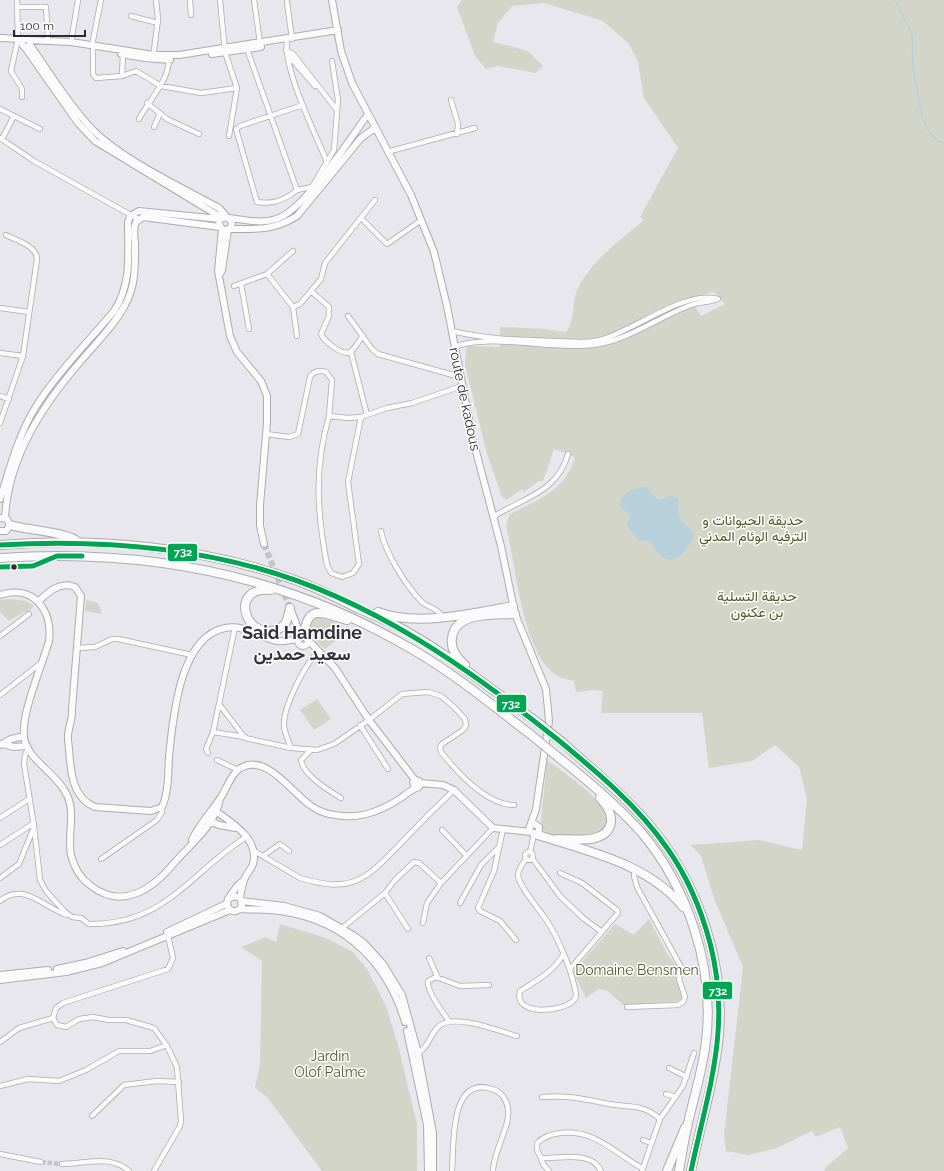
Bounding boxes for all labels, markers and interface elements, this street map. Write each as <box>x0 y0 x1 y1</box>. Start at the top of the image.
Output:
scale bar <box>14 12 85 38</box>
text: 100 m <box>20 19 54 33</box>
street label: route de kadous <box>446 346 484 452</box>
park label: حديقة الحيوانات و الترفيه الوئام المدني <box>699 512 807 548</box>
line badge: 732 <box>167 543 198 562</box>
text: 732 <box>174 546 192 559</box>
unlabelled marker <box>9 562 19 572</box>
park label: حديقة التسلية بن عكنون <box>717 588 797 621</box>
district label: Said Hamdine سعيد حمدين <box>242 622 362 665</box>
line badge: 732 <box>496 694 527 713</box>
text: 732 <box>502 698 520 711</box>
park label: Domaine Bensmen <box>575 962 699 978</box>
line badge: 732 <box>702 981 733 1000</box>
text: 732 <box>709 985 727 998</box>
park label: Jardin Olof Palme <box>294 1048 366 1080</box>

